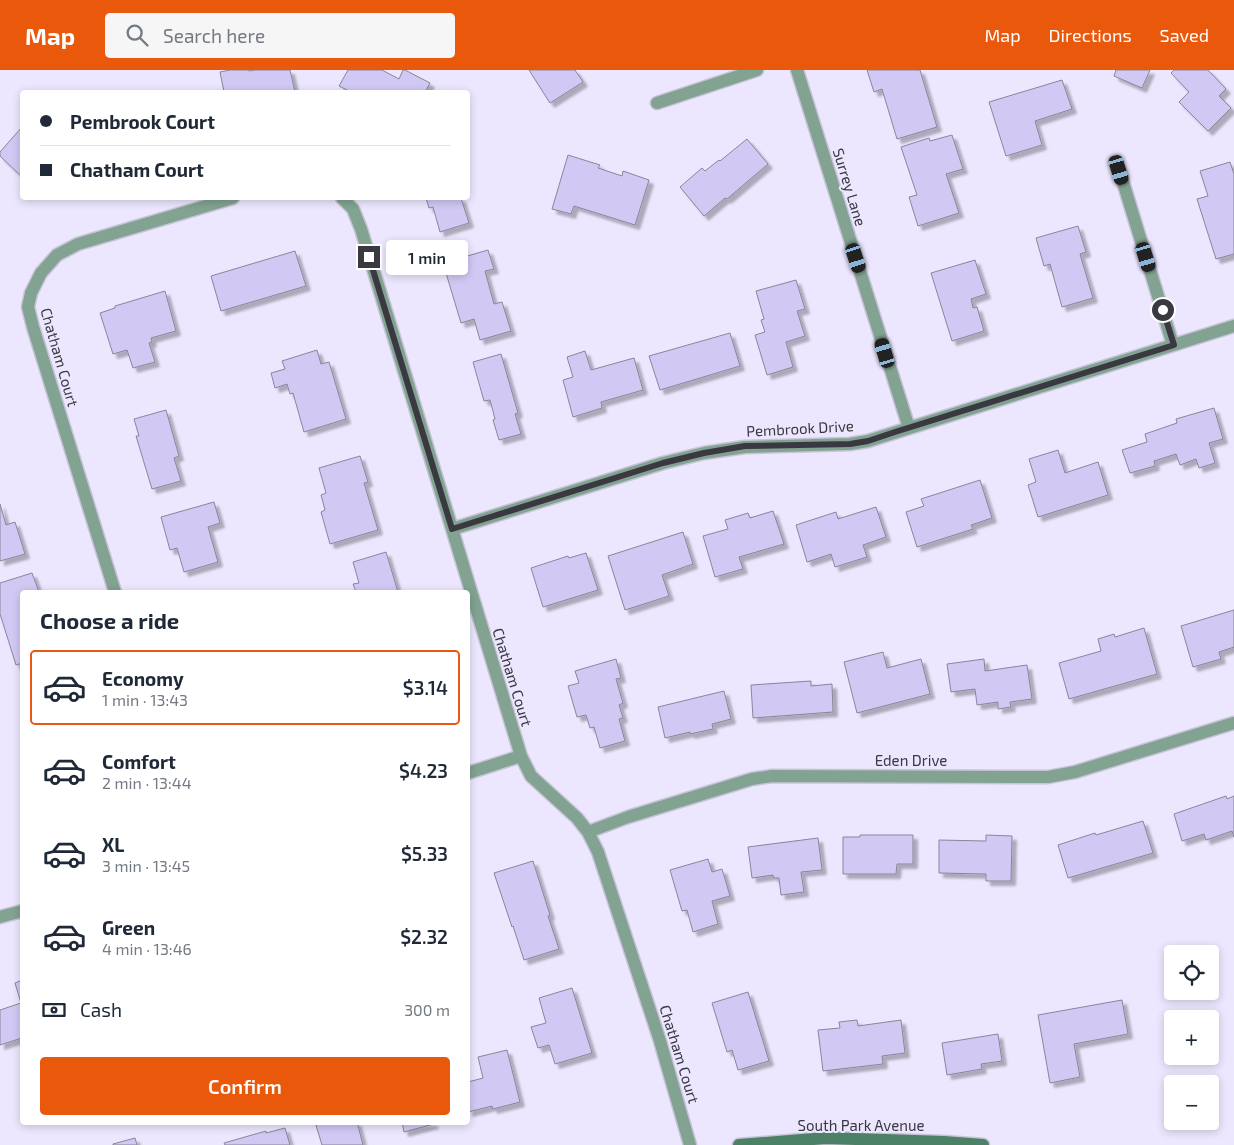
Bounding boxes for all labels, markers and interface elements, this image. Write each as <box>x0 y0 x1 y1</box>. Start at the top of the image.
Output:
search box <box>105 13 455 58</box>
text: Map <box>25 21 75 50</box>
icon: search <box>123 21 151 49</box>
text: Search here <box>163 24 265 47</box>
text: Map <box>984 24 1021 46</box>
text: Directions <box>1049 24 1132 46</box>
text: Saved <box>1160 24 1209 46</box>
text: Pembrook Court <box>70 110 215 133</box>
street label: Surrey Lane <box>830 146 870 228</box>
car <box>1107 153 1130 187</box>
text: Chatham Court <box>70 158 204 181</box>
callout: 1 min <box>386 240 469 274</box>
car <box>1134 240 1157 274</box>
car <box>844 241 867 275</box>
route end <box>358 246 380 268</box>
text: 1 min <box>408 248 446 267</box>
route start <box>1152 299 1174 321</box>
street label: Chatham Court <box>37 305 83 409</box>
car <box>873 336 896 370</box>
street label: Pembrook Drive <box>746 416 854 440</box>
text: Choose a ride <box>40 607 179 633</box>
street label: Chatham Court <box>489 626 537 729</box>
icon: car <box>42 665 87 710</box>
text: Economy <box>102 667 184 690</box>
text: $3.14 <box>403 676 448 699</box>
text: 1 min · 13:43 <box>102 690 188 709</box>
icon: car <box>42 748 87 793</box>
text: Comfort <box>102 750 176 773</box>
street label: Eden Drive <box>875 751 947 769</box>
text: $4.23 <box>399 759 448 782</box>
text: 2 min · 13:44 <box>102 773 191 792</box>
icon: car <box>42 831 87 876</box>
text: XL <box>102 833 124 856</box>
text: $5.33 <box>401 842 448 865</box>
text: 3 min · 13:45 <box>102 856 190 875</box>
icon: car <box>42 914 87 959</box>
text: Green <box>102 916 155 939</box>
text: $2.32 <box>400 925 448 948</box>
text: 4 min · 13:46 <box>102 939 192 958</box>
map controls <box>1164 945 1219 1130</box>
button: locate <box>1164 945 1219 1000</box>
icon: cash <box>40 996 68 1024</box>
text: Cash <box>80 998 122 1021</box>
text: 300 m <box>404 1000 450 1019</box>
street label: Chatham Court <box>656 1003 704 1106</box>
button: + <box>1164 1010 1219 1065</box>
button: Confirm <box>40 1057 450 1115</box>
button: − <box>1164 1075 1219 1130</box>
street label: South Park Avenue <box>797 1116 925 1134</box>

